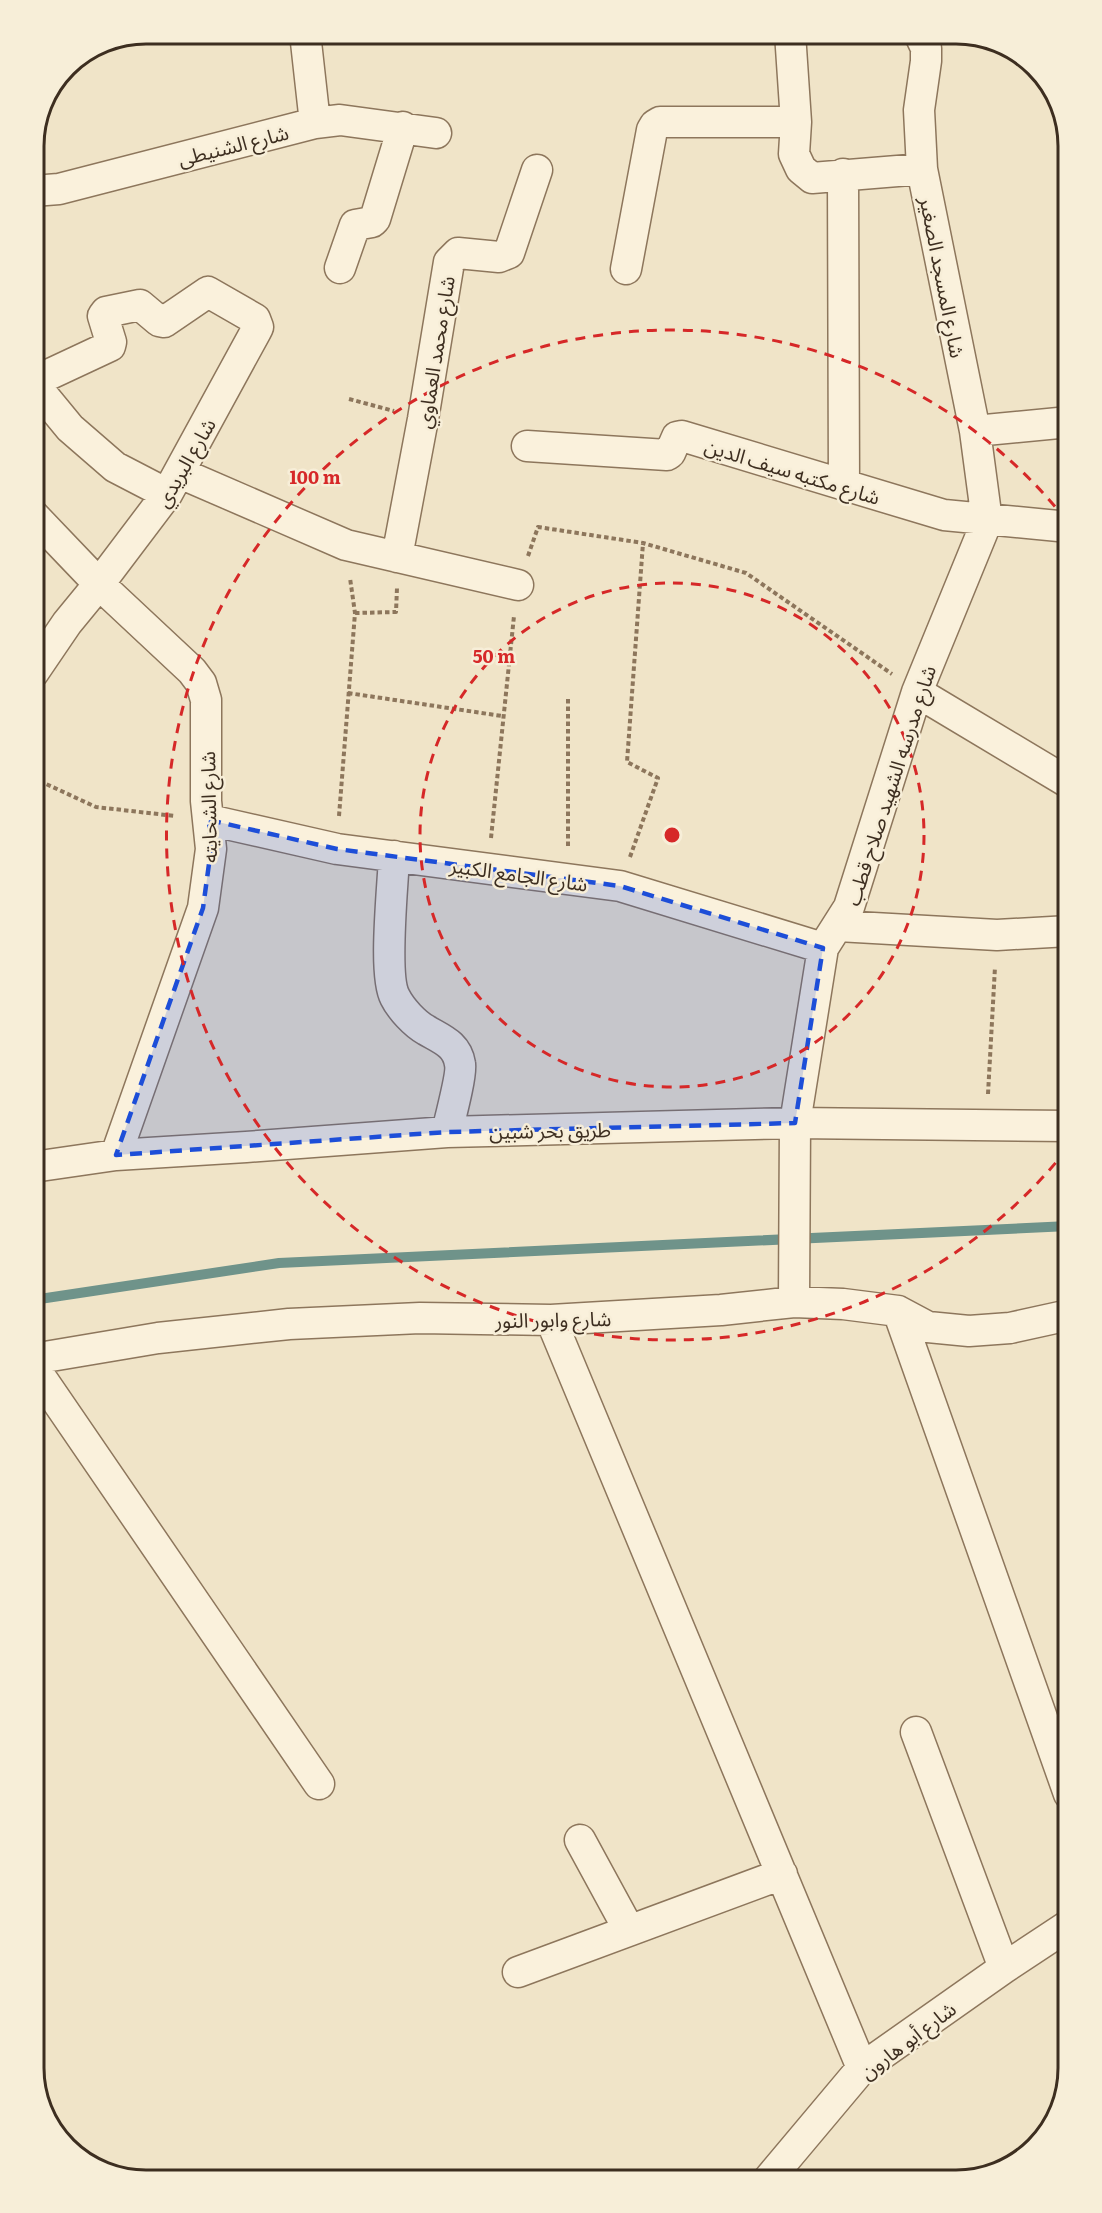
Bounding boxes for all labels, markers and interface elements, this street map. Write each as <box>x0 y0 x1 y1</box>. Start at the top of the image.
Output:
street label: شارع الشنيطى <box>174 116 292 174</box>
street label: شارع المسجد الصغير <box>912 193 974 361</box>
street label: شارع محمد العماوي <box>407 273 463 431</box>
street label: شارع البريدي <box>146 412 224 514</box>
street label: شارع مكتبه سيف الدين <box>701 429 884 513</box>
text: 100 m <box>289 463 341 490</box>
text: 50 m <box>473 642 515 669</box>
street label: شارع مدرسه الشهيد صلاح قطب <box>836 661 944 910</box>
street label: شارع الشحايته <box>191 751 225 863</box>
centre of rings <box>662 825 682 845</box>
street label: شارع الجامع الكبير <box>447 848 590 900</box>
street label: طريق بحر شبين <box>489 1113 611 1145</box>
street label: شارع وابور النور <box>494 1302 612 1336</box>
street label: شارع أبو هارون <box>853 1993 963 2087</box>

